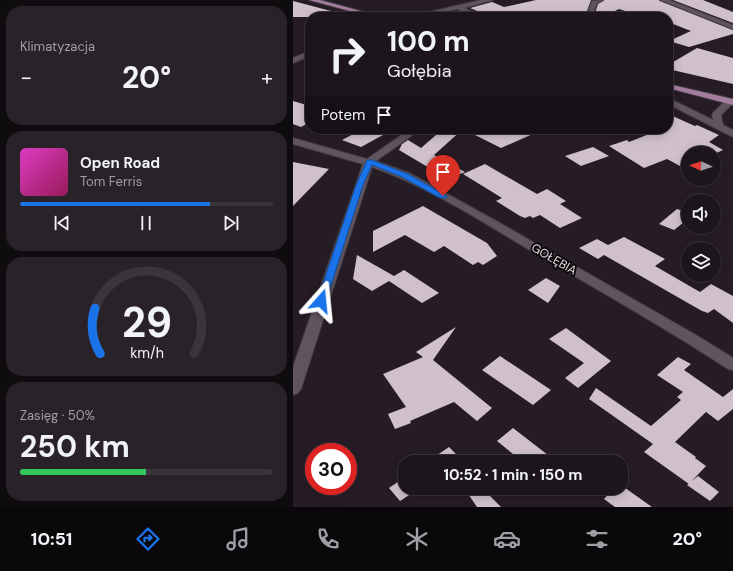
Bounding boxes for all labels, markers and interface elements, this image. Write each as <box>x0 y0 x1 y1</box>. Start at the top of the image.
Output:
text: 100 m <box>387 23 470 60</box>
icon: right <box>321 28 373 80</box>
text: Klimatyzacja <box>20 38 95 55</box>
text: 20° <box>122 58 171 97</box>
text: Gołębia <box>387 59 451 83</box>
text: − <box>20 63 32 92</box>
text: + <box>261 63 273 92</box>
icon: arrive <box>373 104 395 126</box>
text: Potem <box>321 105 365 125</box>
north arrow <box>681 146 721 186</box>
map controls <box>681 146 721 282</box>
text: Open Road <box>80 153 160 173</box>
pin <box>426 155 460 196</box>
icon: arrive <box>432 161 454 183</box>
text: Tom Ferris <box>80 173 142 190</box>
button: sound <box>681 194 721 234</box>
icon: previous <box>51 212 73 234</box>
icon: pause <box>135 212 157 234</box>
icon: next <box>220 212 242 234</box>
street label: GOŁĘBIA <box>528 240 580 278</box>
button: layers <box>681 242 721 282</box>
position arrow <box>300 280 342 322</box>
text: 29 <box>121 296 172 350</box>
text: km/h <box>130 344 163 362</box>
text: Zasięg · 50% <box>20 407 95 424</box>
text: 250 km <box>20 427 130 466</box>
speed limit sign: 30 <box>305 443 357 495</box>
text: 10:52 · 1 min · 150 m <box>444 465 582 485</box>
icon: directions <box>134 525 162 553</box>
icon: music <box>224 525 252 553</box>
icon: phone <box>314 525 342 553</box>
icon: climate <box>403 525 431 553</box>
icon: car <box>493 525 521 553</box>
icon: filters <box>583 525 611 553</box>
text: 10:51 <box>31 527 72 551</box>
text: 20° <box>673 527 702 551</box>

